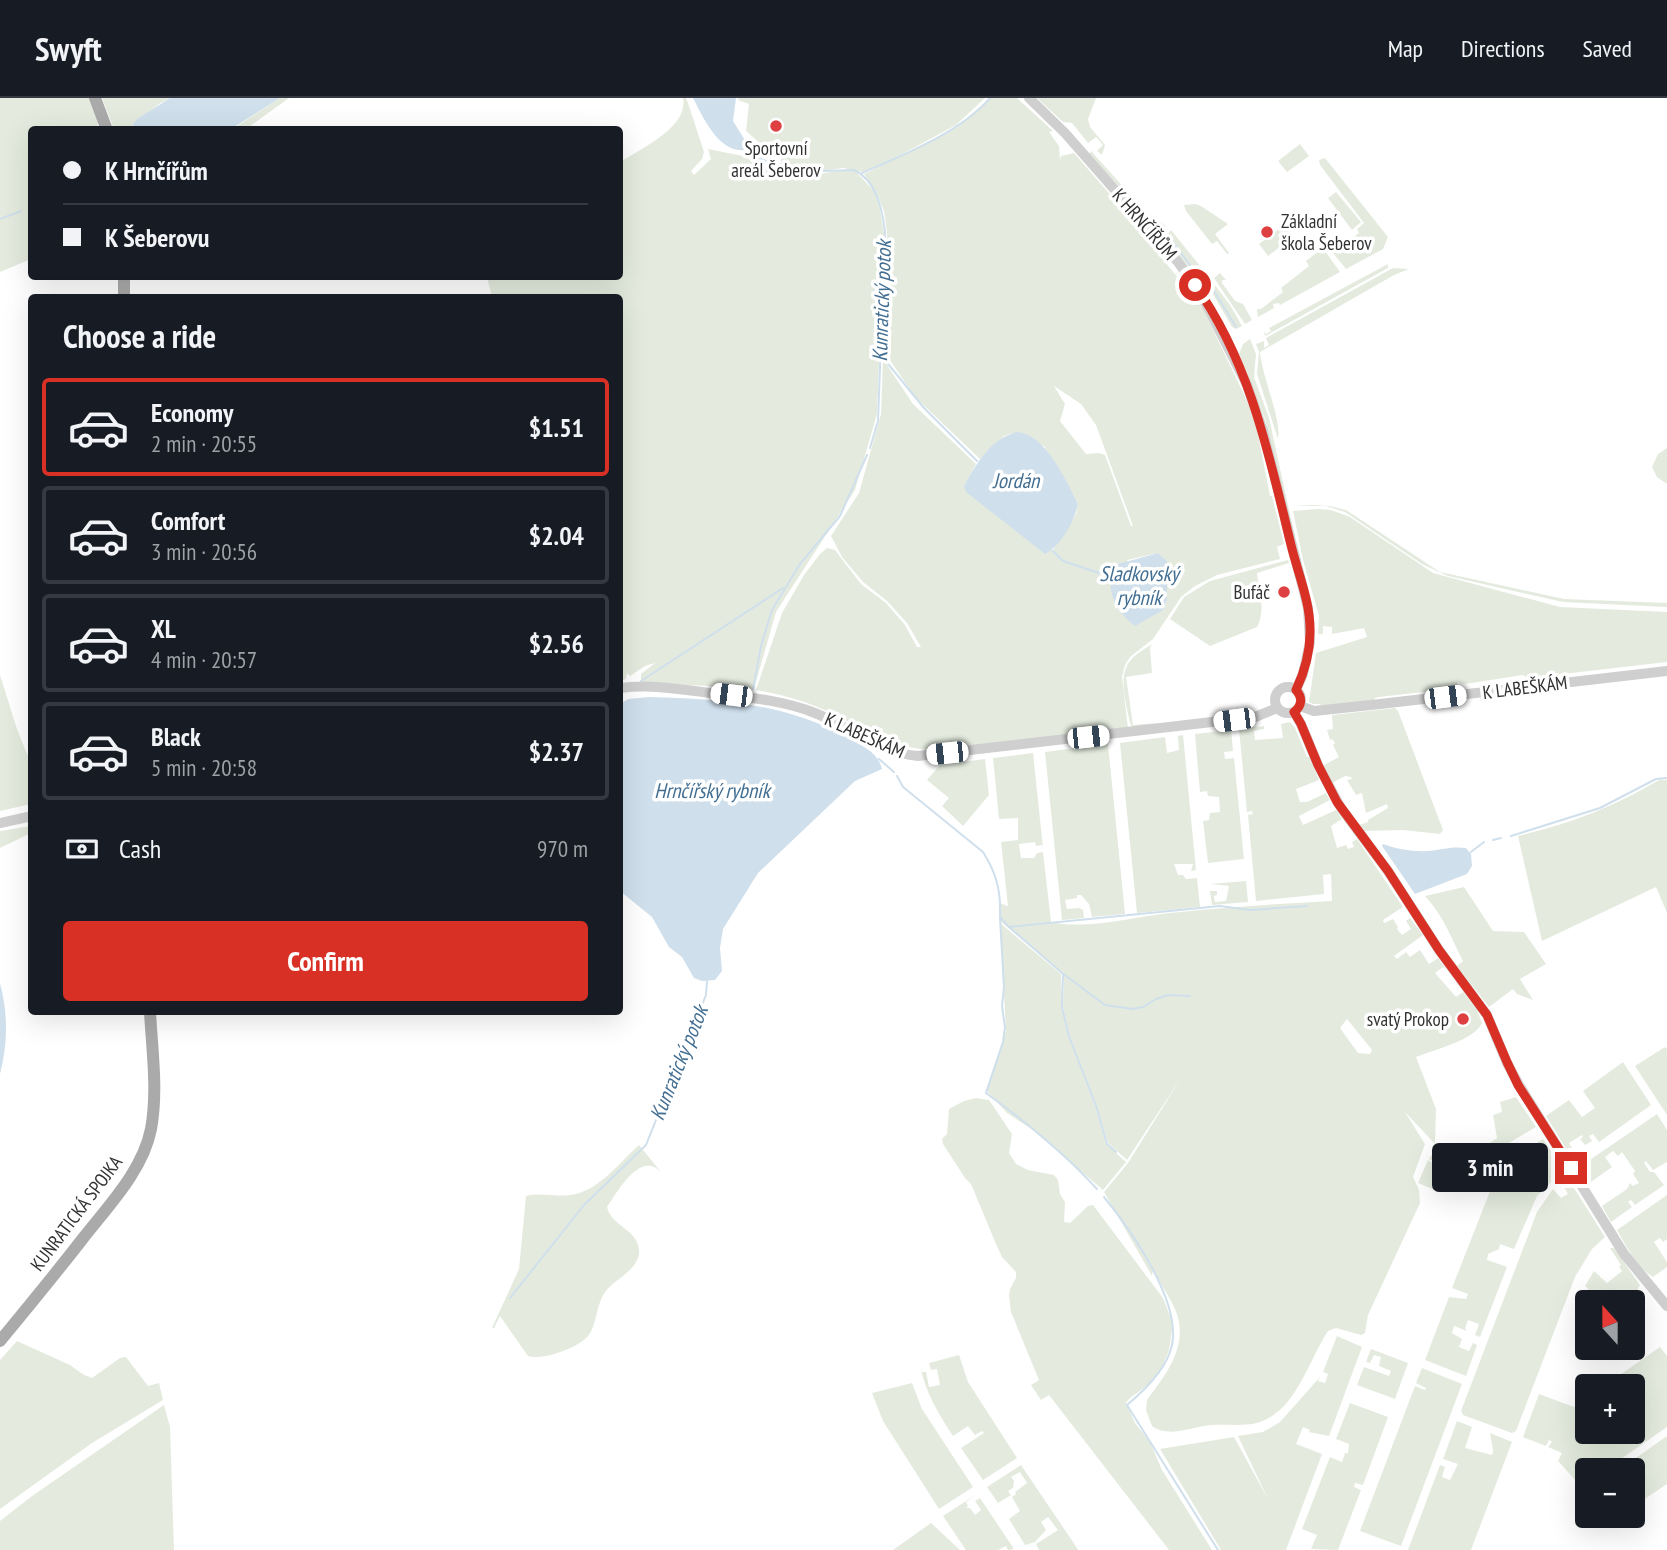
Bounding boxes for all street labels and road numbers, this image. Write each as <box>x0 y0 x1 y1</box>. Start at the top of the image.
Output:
street label: K HRNČÍŘŮM <box>1107 183 1183 265</box>
street label: K LABEŠKÁM <box>1481 670 1569 704</box>
street label: K LABEŠKÁM <box>821 707 909 763</box>
street label: KUNRATICKÁ SPOJKA <box>25 1151 127 1275</box>

